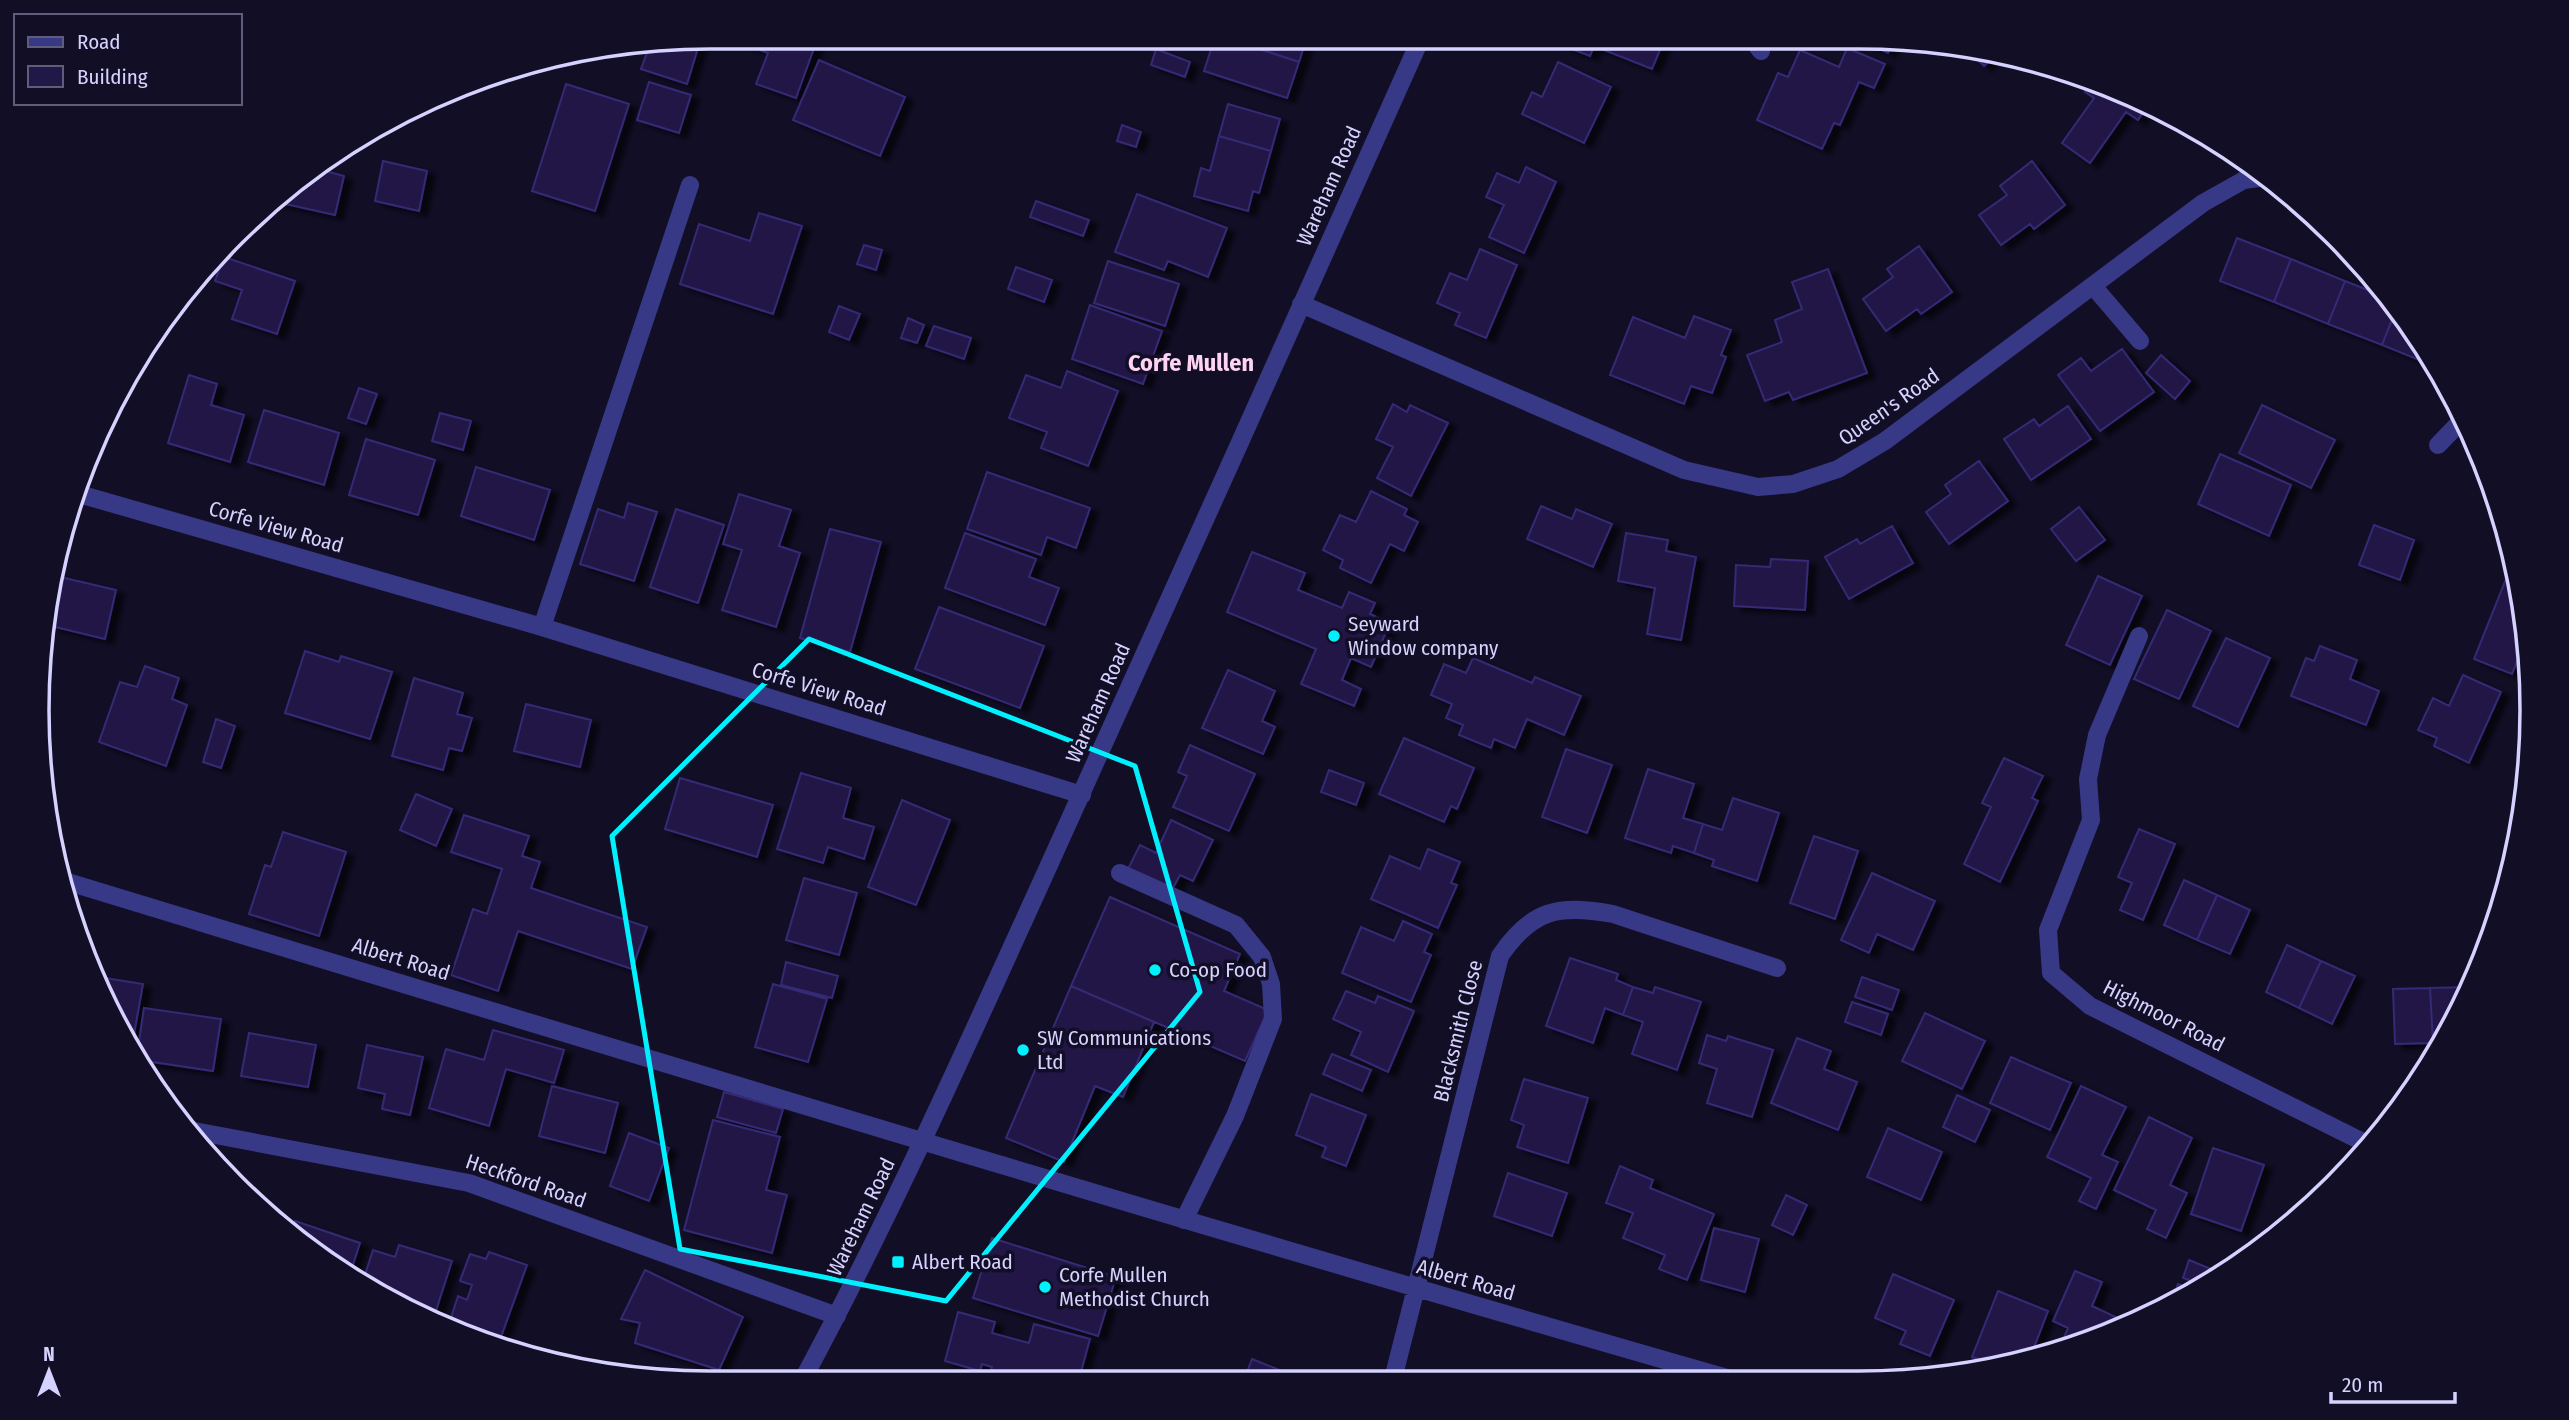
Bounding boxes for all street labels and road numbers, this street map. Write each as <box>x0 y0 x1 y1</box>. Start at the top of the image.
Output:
street label: Wareham Road <box>1291 122 1367 250</box>
street label: Queen's Road <box>1834 363 1944 451</box>
street label: Corfe View Road <box>206 495 346 559</box>
street label: Wareham Road <box>1060 639 1136 767</box>
street label: Corfe View Road <box>749 656 889 722</box>
street label: Albert Road <box>349 932 453 986</box>
street label: Blacksmith Close <box>1428 957 1488 1105</box>
street label: Highmoor Road <box>2099 974 2229 1058</box>
street label: Heckford Road <box>462 1148 590 1214</box>
street label: Wareham Road <box>821 1154 901 1280</box>
street label: Albert Road <box>1414 1254 1518 1306</box>

